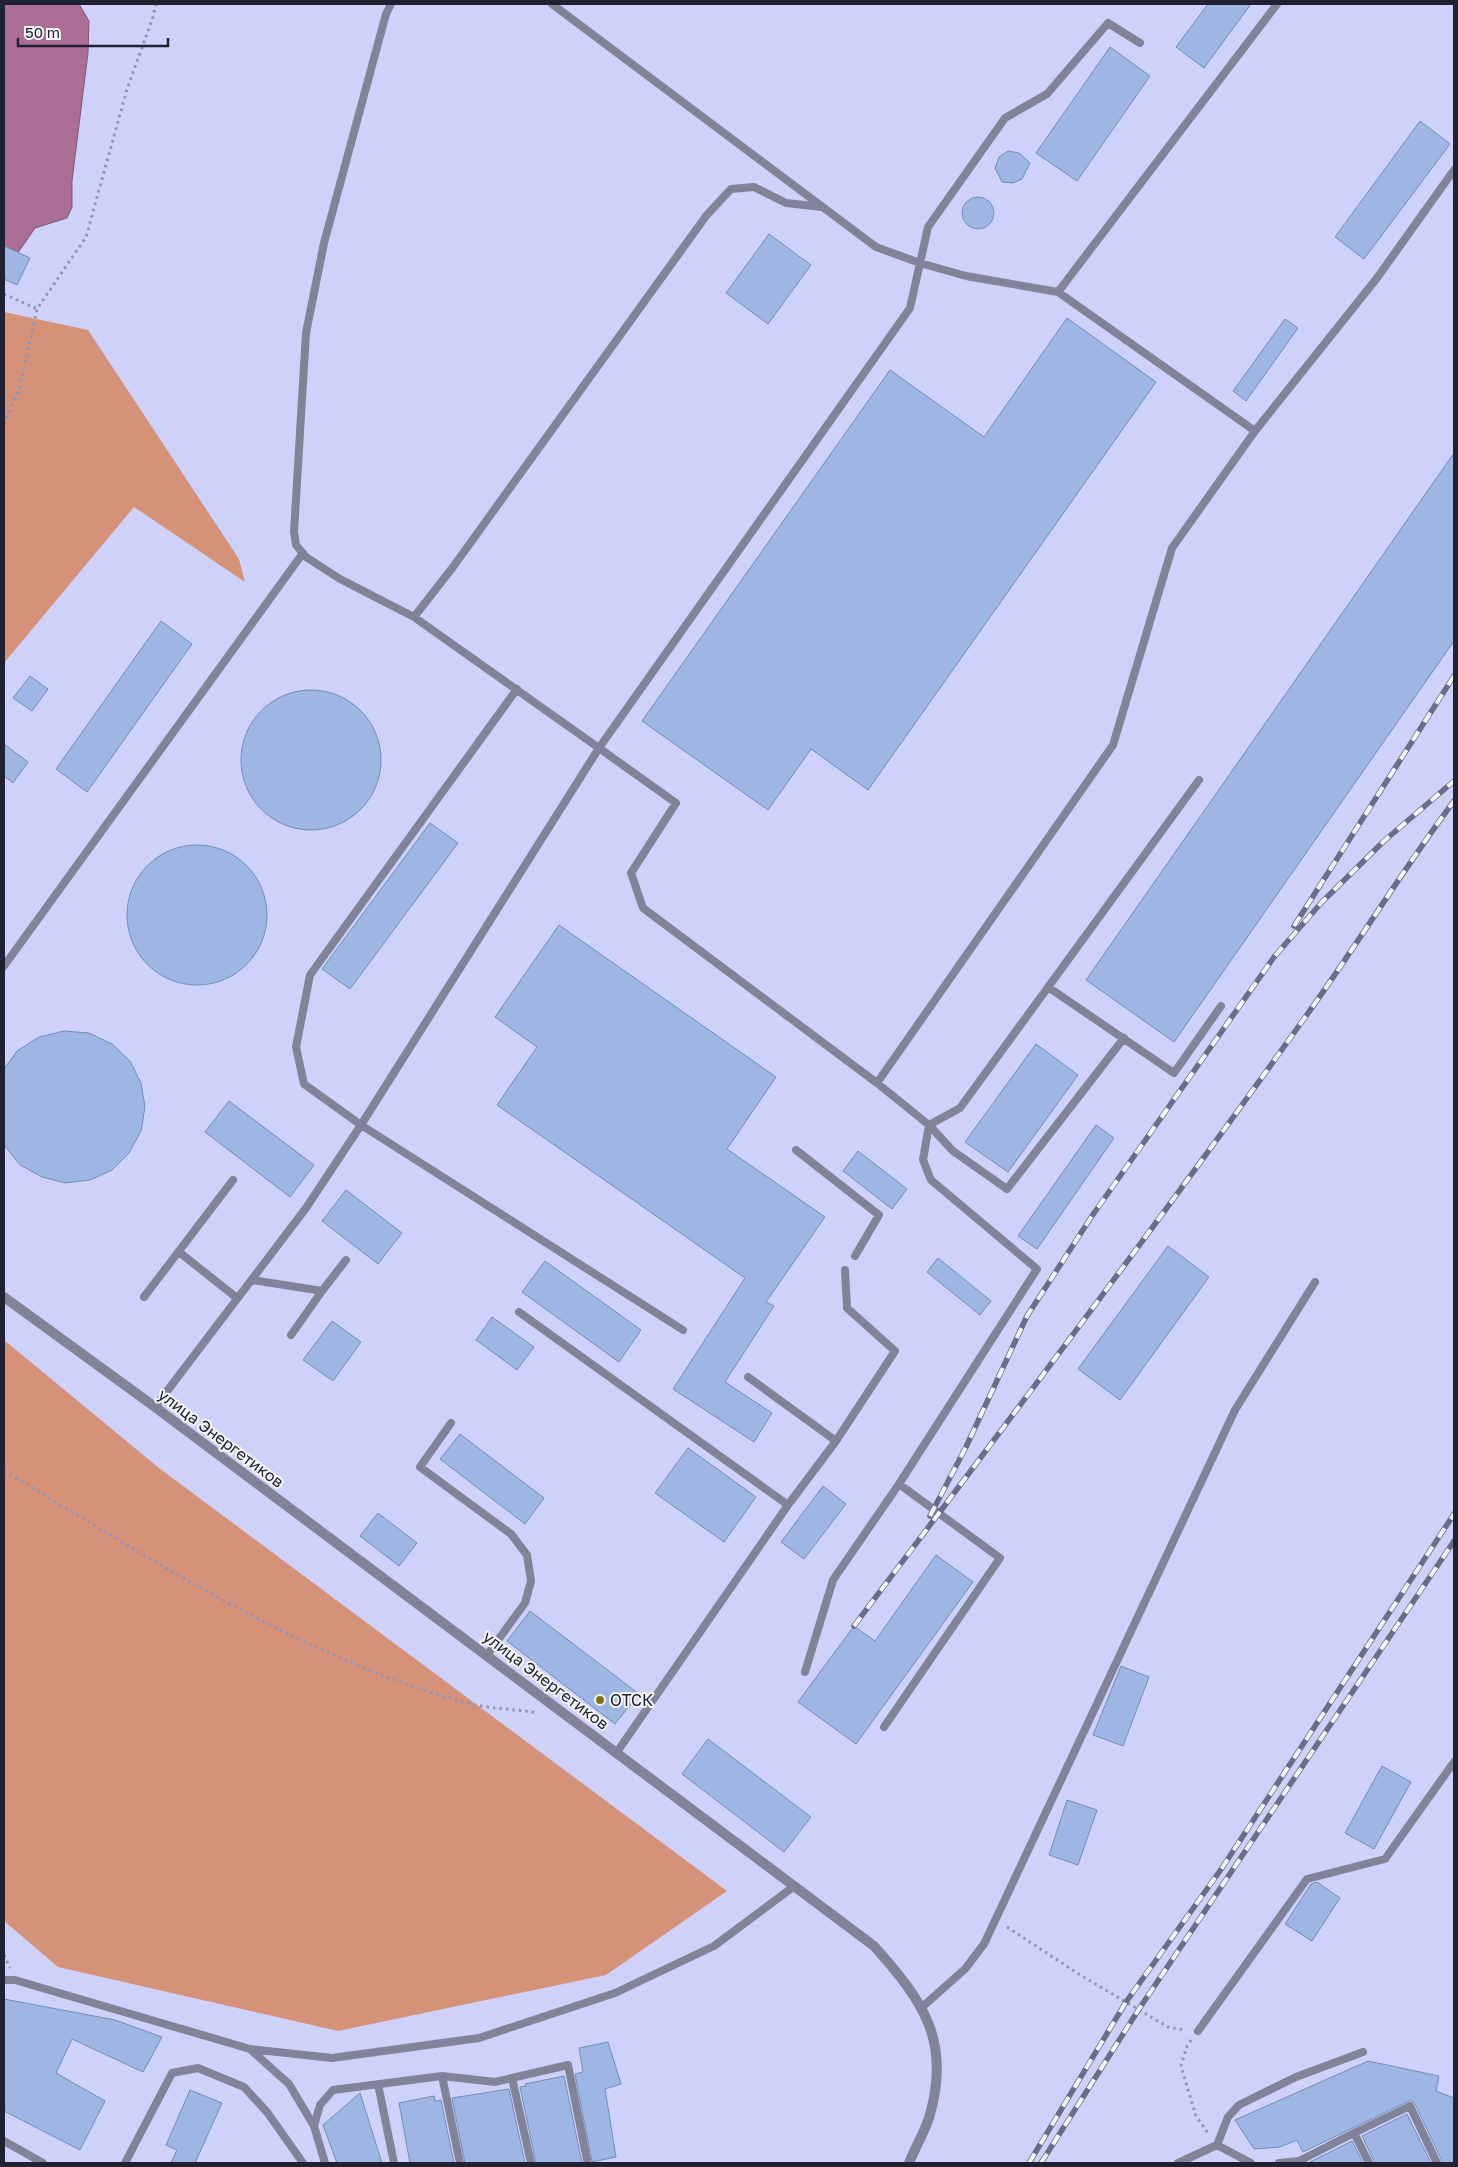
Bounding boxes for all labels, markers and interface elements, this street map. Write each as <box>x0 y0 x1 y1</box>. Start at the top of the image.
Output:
scale bar <box>18 15 168 47</box>
text: 50 m <box>25 23 60 41</box>
street label: улица Энергетиков <box>154 1384 288 1492</box>
street label: улица Энергетиков <box>479 1626 613 1734</box>
place label: ОТСК <box>610 1690 653 1710</box>
marker: ОТСК <box>594 1694 606 1706</box>

